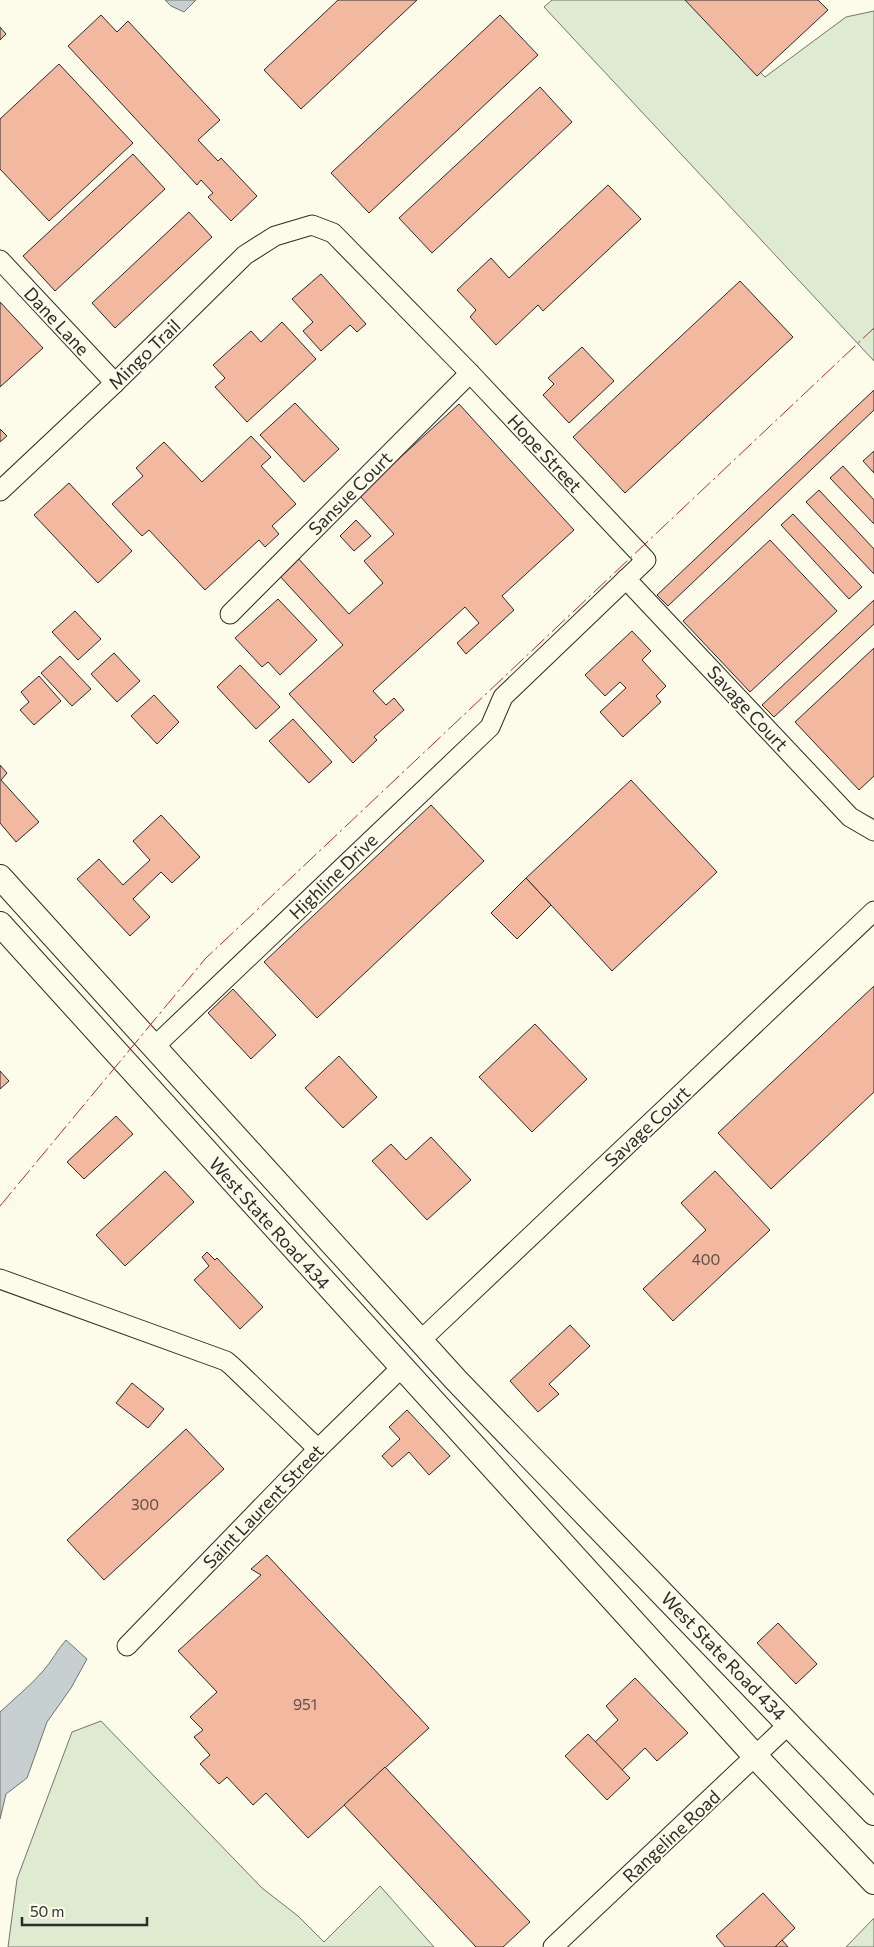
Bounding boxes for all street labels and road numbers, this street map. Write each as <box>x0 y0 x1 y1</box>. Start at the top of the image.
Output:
street label: Dane Lane <box>20 282 94 360</box>
street label: Mingo Trail <box>103 314 185 394</box>
street label: Hope Street <box>503 409 587 497</box>
street label: Sansue Court <box>304 447 396 539</box>
street label: Savage Court <box>703 661 793 755</box>
street label: Highline Drive <box>284 828 382 924</box>
street label: Savage Court <box>600 1081 694 1171</box>
street label: West State Road 434 <box>205 1152 335 1294</box>
street label: Saint Laurent Street <box>198 1439 328 1573</box>
street label: West State Road 434 <box>657 1587 791 1725</box>
street label: Rangeline Road <box>618 1785 724 1887</box>

